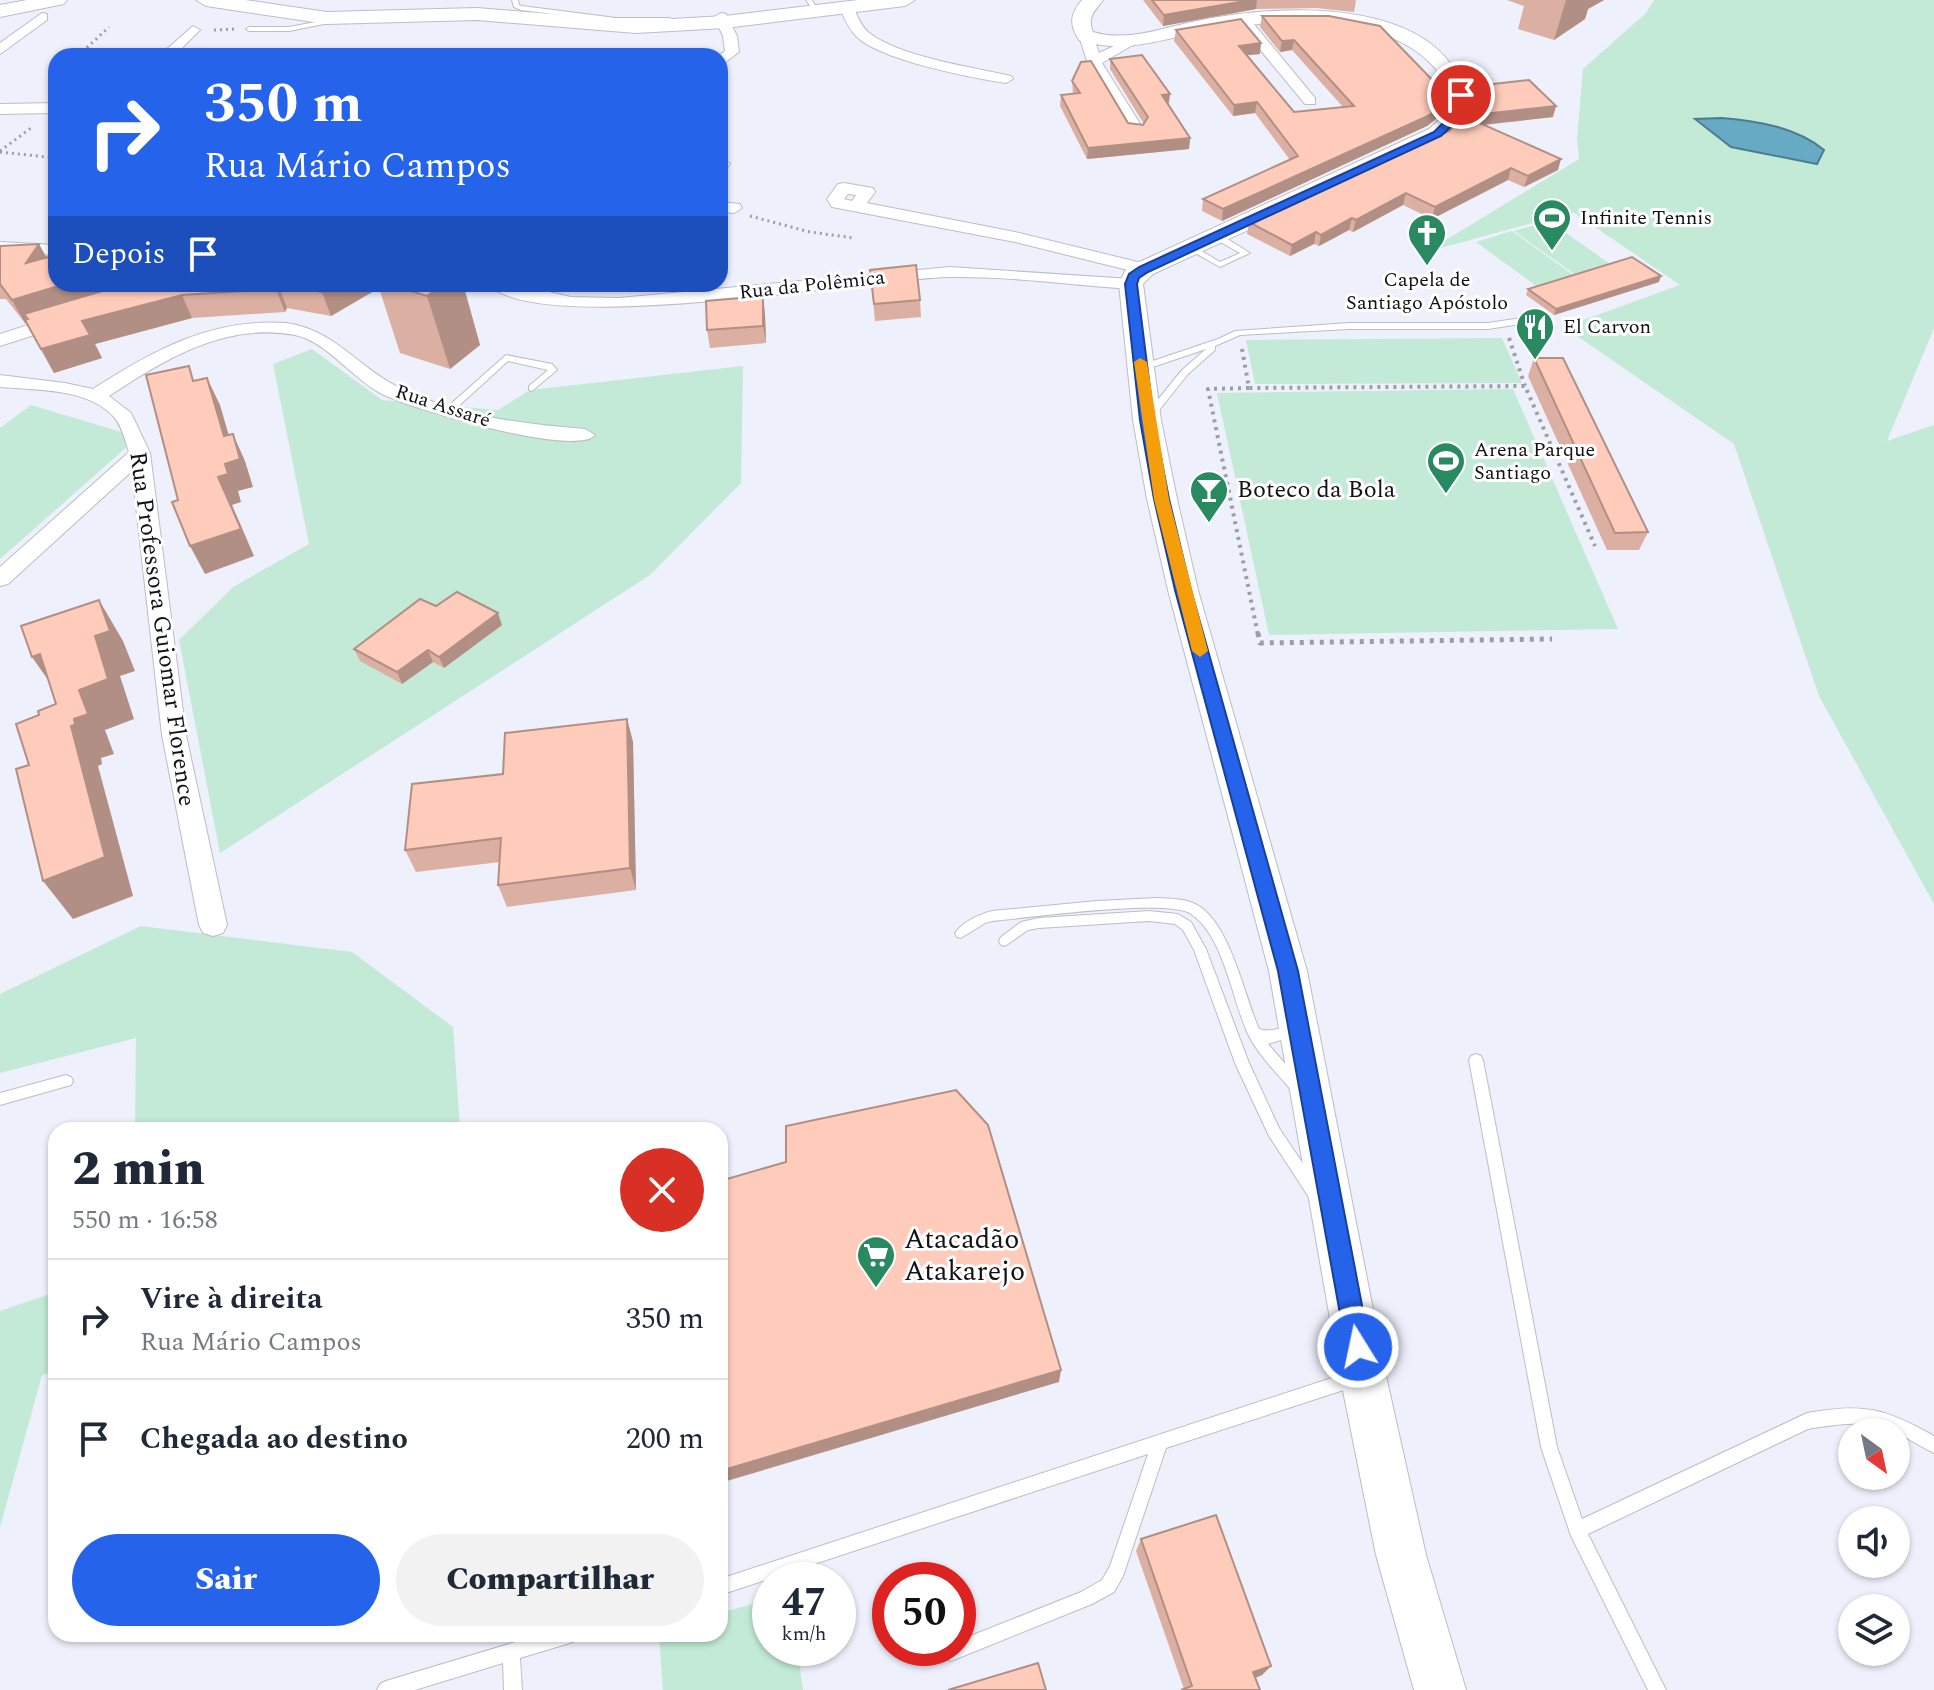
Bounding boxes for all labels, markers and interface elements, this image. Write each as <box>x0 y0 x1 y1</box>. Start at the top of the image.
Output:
pin <box>1427 61 1495 129</box>
text: 350 m <box>204 62 363 147</box>
icon: arrive <box>1439 73 1483 117</box>
icon: right <box>72 80 176 184</box>
text: Rua Mário Campos <box>204 139 511 194</box>
sports icon: Infinite Tennis <box>1531 197 1573 252</box>
place label: Infinite Tennis <box>1580 203 1712 233</box>
church icon: Capela de Santiago Apóstolo <box>1406 212 1448 267</box>
text: Depois <box>72 231 165 277</box>
icon: arrive <box>181 232 225 276</box>
street label: Rua da Polêmica <box>738 262 887 308</box>
place label: Capela de Santiago Apóstolo <box>1346 265 1508 318</box>
restaurant icon: El Carvon <box>1514 306 1556 361</box>
place label: El Carvon <box>1563 312 1651 342</box>
street label: Rua Assaré <box>392 377 495 436</box>
place label: Arena Parque Santiago <box>1474 435 1595 488</box>
sports icon: Arena Parque Santiago <box>1425 440 1467 495</box>
street label: Rua Professora Guiomar Florence <box>119 449 205 809</box>
bar icon: Boteco da Bola <box>1188 469 1230 524</box>
place label: Boteco da Bola <box>1237 472 1396 508</box>
text: 2 min <box>72 1133 205 1206</box>
button: close <box>620 1148 704 1232</box>
text: 550 m · 16:58 <box>72 1200 218 1240</box>
place label: Atacadão Atakarejo <box>904 1218 1025 1293</box>
supermarket icon: Atacadão Atakarejo <box>855 1234 897 1289</box>
text: Vire à direita <box>140 1276 323 1322</box>
text: 350 m <box>626 1296 704 1342</box>
icon: right <box>72 1297 116 1341</box>
position arrow <box>1316 1305 1400 1389</box>
text: Rua Mário Campos <box>140 1322 362 1362</box>
text: Chegada ao destino <box>140 1416 408 1462</box>
text: 200 m <box>626 1416 704 1462</box>
icon: arrive <box>72 1417 116 1461</box>
north arrow <box>1838 1418 1910 1490</box>
map controls <box>1838 1418 1910 1666</box>
button: sound <box>1838 1506 1910 1578</box>
button: Sair <box>72 1534 380 1626</box>
button: Compartilhar <box>396 1534 704 1626</box>
speed limit sign: 50 <box>872 1562 976 1666</box>
text: 47 <box>782 1573 826 1634</box>
button: layers <box>1838 1594 1910 1666</box>
text: km/h <box>782 1619 827 1649</box>

